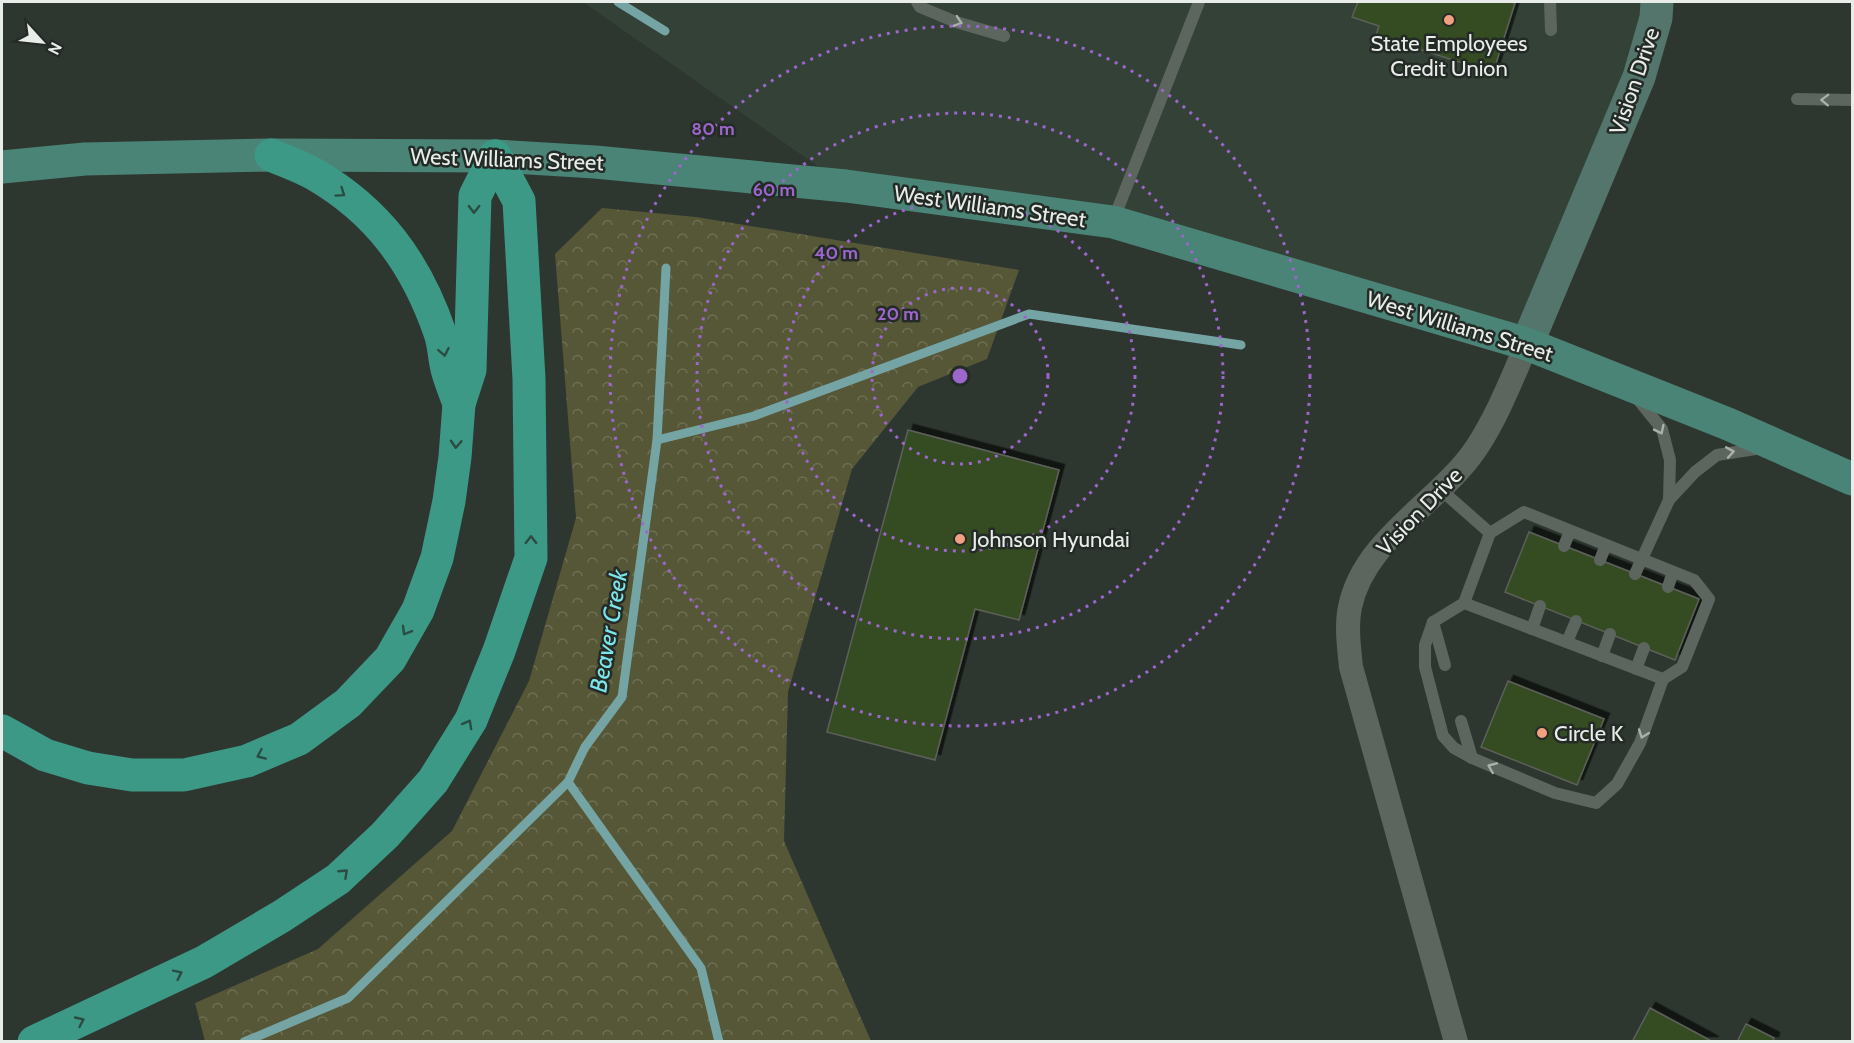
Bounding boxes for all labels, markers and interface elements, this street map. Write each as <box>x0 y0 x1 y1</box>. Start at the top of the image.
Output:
north arrow <box>12 12 72 72</box>
marker: State Employees Credit Union <box>1442 13 1456 27</box>
one-way arrow <box>952 15 963 27</box>
street label: Vision Drive <box>1604 24 1665 138</box>
place label: State Employees Credit Union <box>1371 30 1527 82</box>
text: N <box>44 39 66 58</box>
one-way arrow <box>1820 93 1829 106</box>
text: 80 m <box>691 118 735 140</box>
street label: West Williams Street <box>410 143 605 176</box>
text: 60 m <box>753 179 795 201</box>
street label: West Williams Street <box>892 180 1088 233</box>
one-way arrow <box>334 186 345 197</box>
one-way arrow <box>468 205 481 214</box>
text: 40 m <box>814 242 858 264</box>
street label: West Williams Street <box>1363 285 1557 368</box>
text: 20 m <box>877 303 919 325</box>
one-way arrow <box>437 347 450 357</box>
centre of rings <box>950 366 970 386</box>
one-way arrow <box>1652 424 1664 435</box>
one-way arrow <box>450 440 463 449</box>
one-way arrow <box>1725 446 1735 459</box>
street label: Vision Drive <box>1371 462 1468 561</box>
place label: Johnson Hyundai <box>971 526 1130 553</box>
marker: Johnson Hyundai <box>953 532 967 546</box>
one-way arrow <box>525 536 537 545</box>
water label: Beaver Creek <box>583 567 634 694</box>
one-way arrow <box>402 625 413 635</box>
one-way arrow <box>461 720 472 730</box>
place label: Circle K <box>1554 720 1624 747</box>
marker: Circle K <box>1535 726 1549 740</box>
one-way arrow <box>1637 728 1650 739</box>
one-way arrow <box>256 748 267 760</box>
one-way arrow <box>1487 762 1498 774</box>
one-way arrow <box>338 869 348 880</box>
one-way arrow <box>172 970 183 982</box>
one-way arrow <box>73 1016 84 1028</box>

